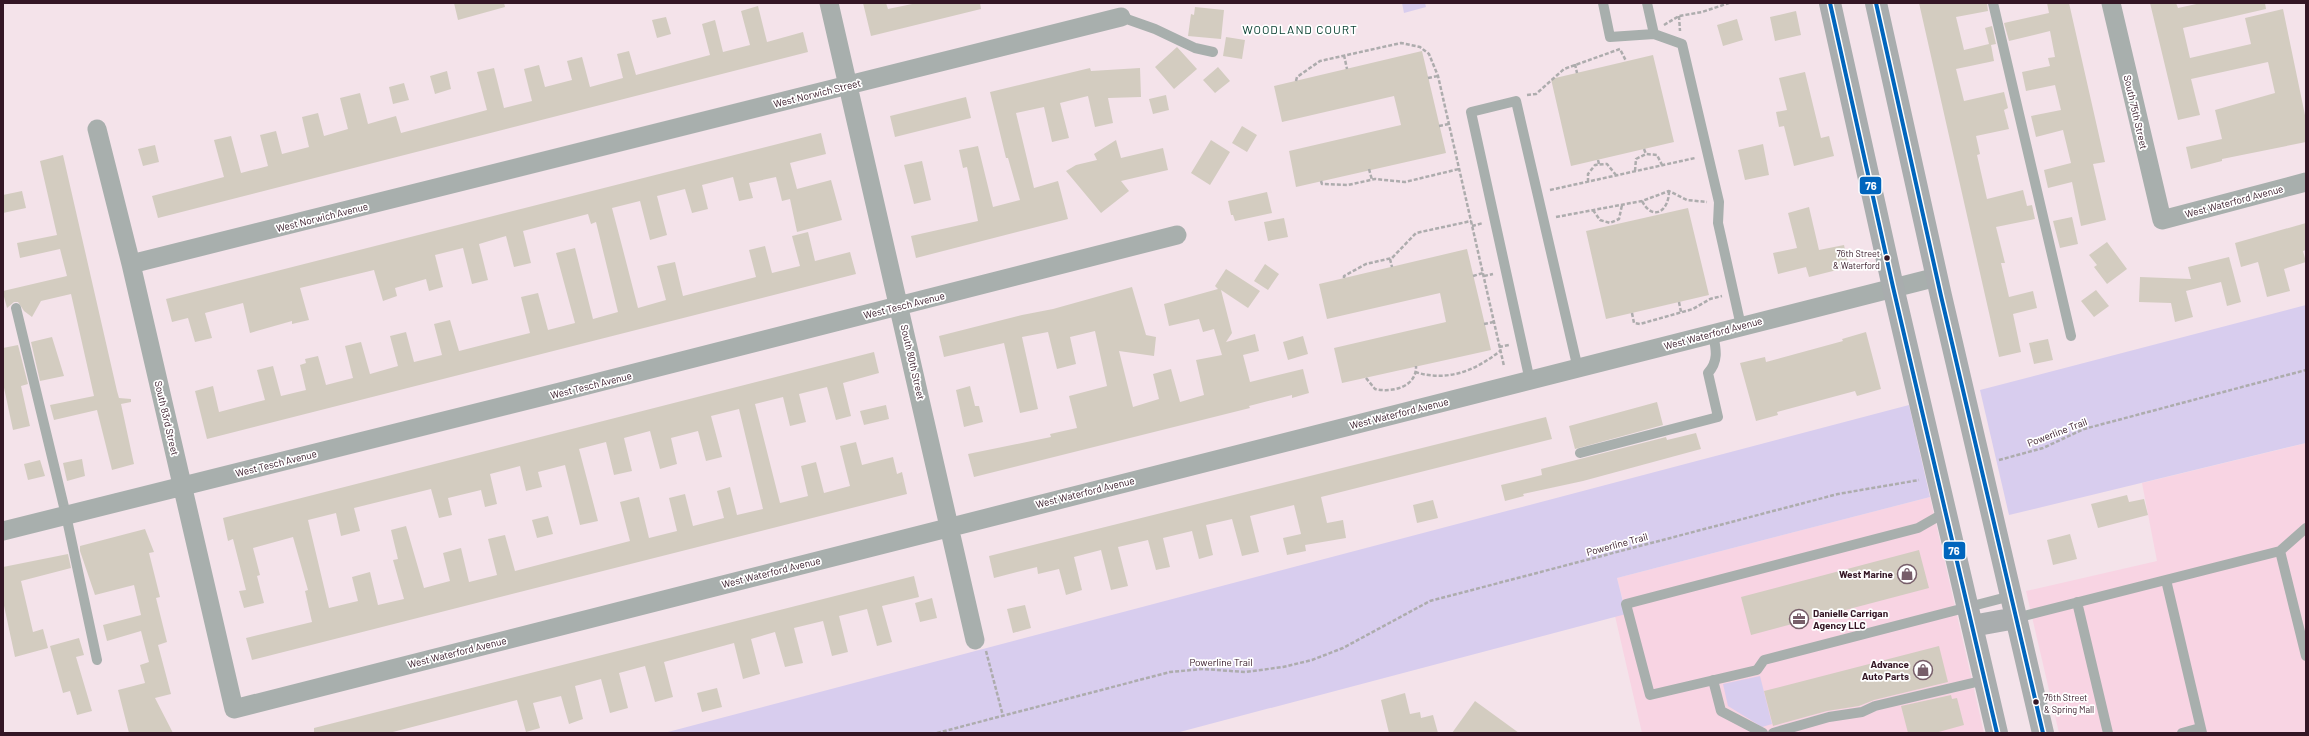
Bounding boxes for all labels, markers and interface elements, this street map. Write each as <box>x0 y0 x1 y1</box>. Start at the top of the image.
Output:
district label: WOODLAND COURT <box>1242 22 1358 36</box>
street label: South 75th Street <box>2122 74 2150 151</box>
street label: West Norwich Street <box>772 76 862 110</box>
line badge: 76 <box>1859 176 1882 195</box>
text: 76 <box>1865 179 1877 192</box>
street label: West Waterford Avenue <box>2184 182 2284 220</box>
street label: West Norwich Avenue <box>275 200 369 234</box>
place label: 76th Street & Waterford <box>1833 248 1880 271</box>
marker: 76th Street & Waterford <box>1882 253 1892 263</box>
street label: West Tesch Avenue <box>862 289 946 321</box>
street label: West Waterford Avenue <box>1663 314 1763 352</box>
street label: South 80th Street <box>899 323 928 401</box>
street label: West Tesch Avenue <box>549 369 633 401</box>
street label: South 83rd Street <box>153 379 182 457</box>
street label: West Waterford Avenue <box>1348 395 1450 431</box>
street label: Powerline Trail <box>2025 415 2089 449</box>
street label: West Tesch Avenue <box>234 447 318 479</box>
street label: West Waterford Avenue <box>1034 474 1136 510</box>
street label: Powerline Trail <box>1585 530 1649 558</box>
line badge: 76 <box>1943 541 1966 560</box>
text: 76 <box>1948 544 1960 557</box>
street label: West Waterford Avenue <box>720 554 822 590</box>
shop icon: West Marine <box>1896 563 1918 585</box>
place label: West Marine <box>1839 568 1894 580</box>
place label: Danielle Carrigan Agency LLC <box>1813 607 1888 631</box>
office icon: Danielle Carrigan Agency LLC <box>1788 608 1810 630</box>
street label: West Waterford Avenue <box>406 634 508 670</box>
street label: Powerline Trail <box>1189 656 1253 668</box>
place label: Advance Auto Parts <box>1862 658 1910 682</box>
shop icon: Advance Auto Parts <box>1912 659 1934 681</box>
place label: 76th Street & Spring Mall <box>2044 692 2094 715</box>
marker: 76th Street & Spring Mall <box>2031 697 2041 707</box>

